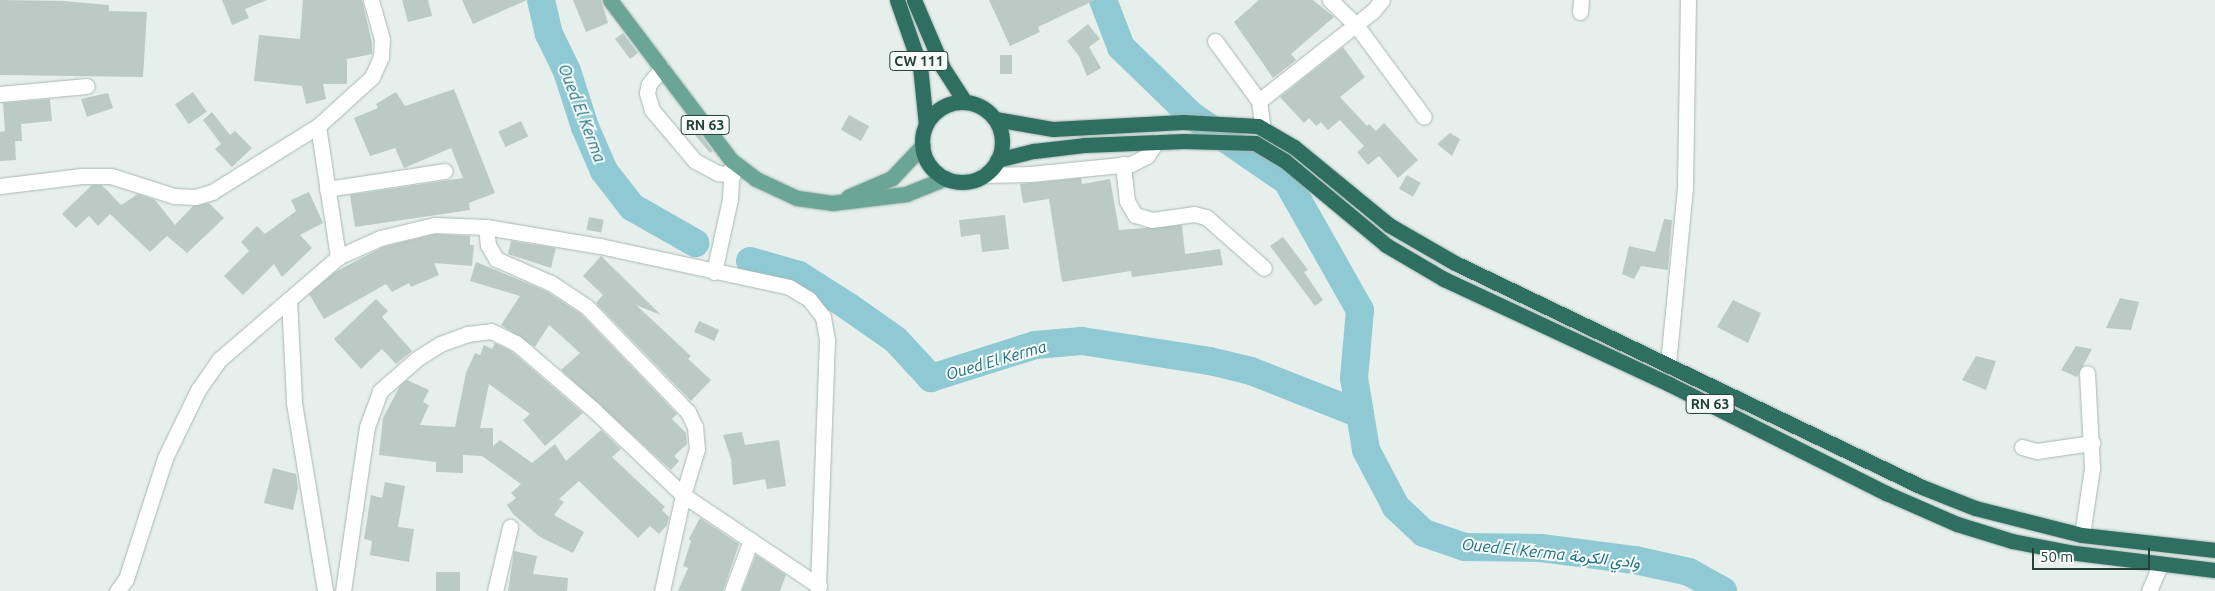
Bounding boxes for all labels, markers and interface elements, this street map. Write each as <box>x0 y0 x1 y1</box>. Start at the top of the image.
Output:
road number: CW 111 <box>889 49 949 72</box>
water label: Oued El Kerma <box>554 61 610 165</box>
road number: RN 63 <box>680 114 730 136</box>
water label: Oued El Kerma <box>943 336 1049 384</box>
road number: RN 63 <box>1685 392 1735 416</box>
water label: Oued El Kerma وادي الكرمة <box>1461 534 1641 572</box>
scale bar <box>2035 538 2152 570</box>
text: 50 m <box>2040 548 2073 565</box>

